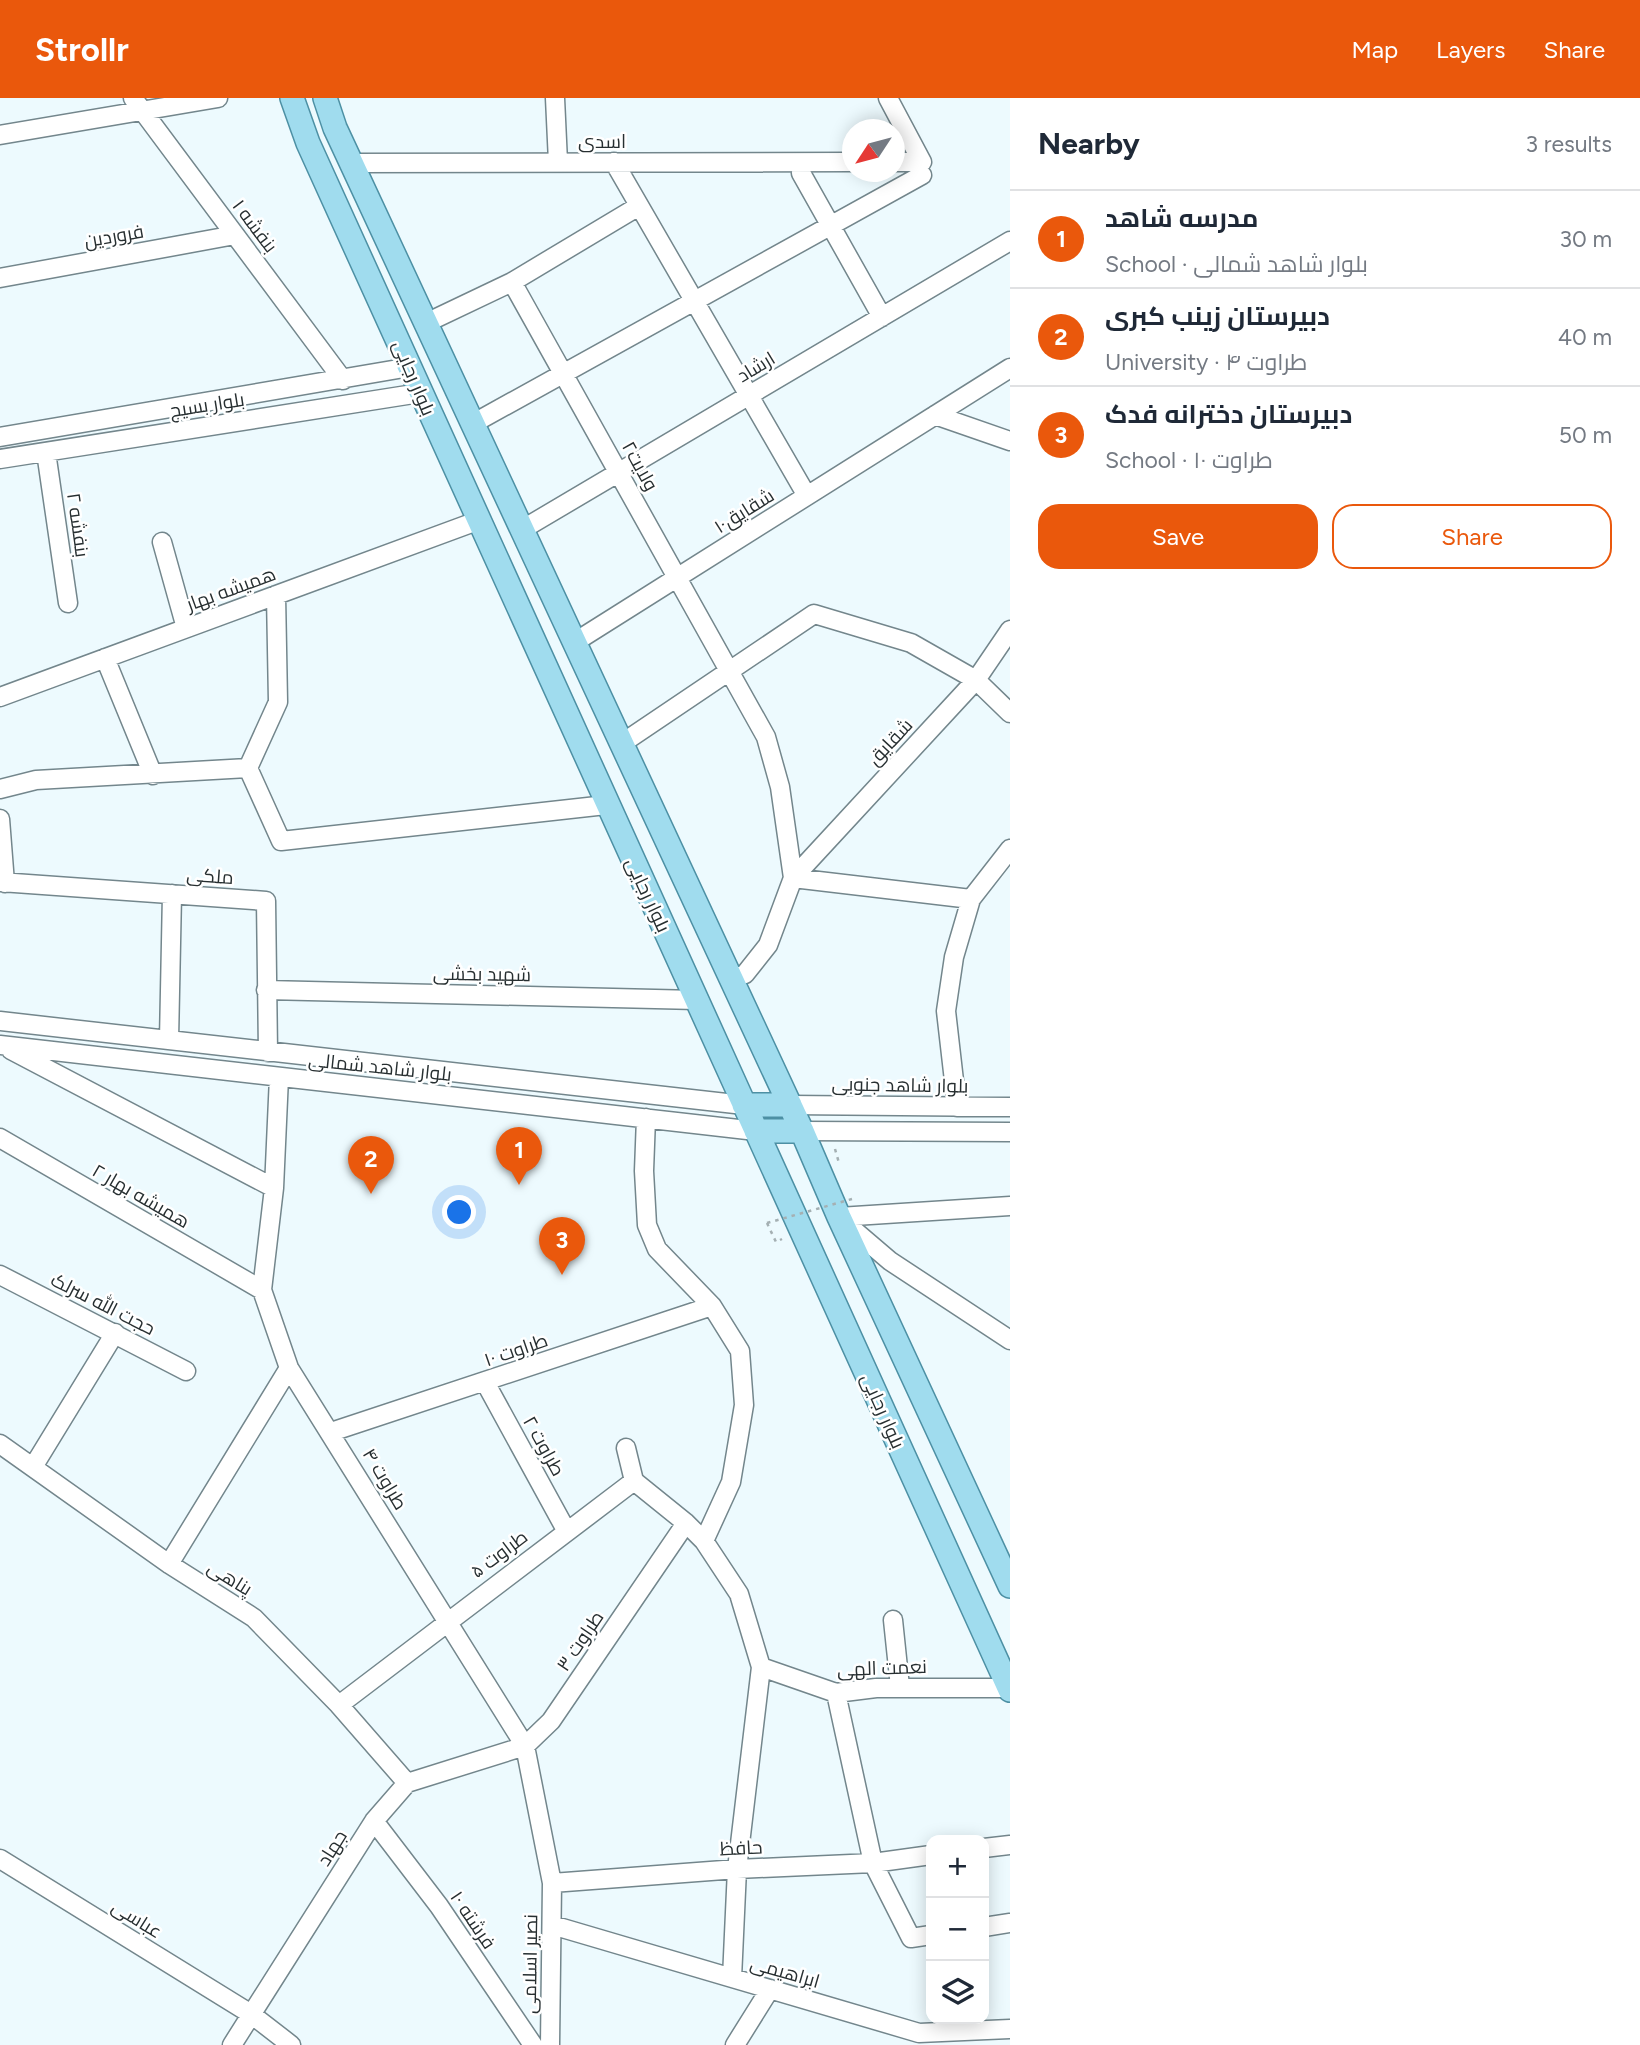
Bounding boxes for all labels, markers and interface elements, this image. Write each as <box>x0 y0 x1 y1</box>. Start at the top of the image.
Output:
text: Strollr <box>35 30 129 69</box>
text: Map <box>1351 35 1398 64</box>
text: Layers <box>1436 35 1505 64</box>
text: Share <box>1543 35 1605 64</box>
north arrow <box>842 119 905 182</box>
text: Nearby <box>1038 125 1140 162</box>
street label: اسدی <box>578 130 626 153</box>
text: 3 results <box>1525 130 1612 158</box>
street label: بنفشه ۱ <box>228 195 282 257</box>
text: مدرسه شاهد <box>1105 202 1258 234</box>
street label: فروردین <box>82 219 146 253</box>
text: 1 <box>1056 225 1066 253</box>
text: 30 m <box>1559 225 1612 253</box>
text: School · بلوار شاهد شمالی <box>1105 250 1368 278</box>
text: دبیرستان زینب کبری <box>1105 300 1330 332</box>
text: 2 <box>1054 323 1068 351</box>
text: 40 m <box>1558 323 1612 351</box>
street label: بلوار رجایی <box>388 337 440 419</box>
street label: ارشاد <box>733 347 779 387</box>
text: University · طراوت ۴ <box>1105 348 1307 376</box>
street label: بلوار بسیج <box>168 388 246 424</box>
text: دبیرستان دخترانه فدک <box>1105 398 1352 430</box>
text: 3 <box>1055 421 1067 449</box>
text: 50 m <box>1559 421 1612 449</box>
street label: ولایت۲ <box>617 437 663 495</box>
text: School · طراوت ۱۰ <box>1105 446 1273 474</box>
street label: شقایق۱۰ <box>710 484 779 539</box>
street label: بنفشه ۲ <box>62 491 94 559</box>
button: Save <box>1038 504 1318 569</box>
button: Share <box>1332 504 1612 569</box>
street label: همیشه بهار <box>182 562 279 616</box>
street label: شقایق <box>863 714 918 771</box>
street label: بلوار رجایی <box>621 854 675 936</box>
street label: ملکی <box>186 863 234 889</box>
street label: شهید بخشی <box>433 962 531 986</box>
street label: بلوار شاهد شمالی <box>307 1048 453 1086</box>
street label: بلوار شاهد جنوبی <box>831 1072 969 1098</box>
pin: 1 <box>496 1127 542 1185</box>
pin: 2 <box>348 1136 394 1194</box>
street label: همیشه بهار ۲ <box>88 1159 194 1233</box>
your location <box>442 1195 476 1229</box>
pin: 3 <box>539 1217 585 1275</box>
street label: حجت الله سرلک <box>47 1267 159 1340</box>
street label: طراوت ۱۰ <box>481 1328 551 1372</box>
street label: بلوار رجایی <box>856 1370 910 1452</box>
street label: طراوت ۲ <box>518 1412 570 1480</box>
street label: طراوت ۴ <box>358 1444 412 1514</box>
street label: طراوت ۵ <box>466 1525 532 1583</box>
street label: پناهی <box>203 1555 257 1601</box>
street label: طراوت ۳ <box>551 1606 609 1676</box>
street label: نعمت الهی <box>837 1655 927 1681</box>
street label: جهاد <box>312 1826 352 1870</box>
street label: حافظ <box>719 1835 763 1861</box>
map controls <box>926 1835 989 2024</box>
button: + <box>926 1835 989 1898</box>
street label: فرشته ۱۰ <box>445 1887 501 1953</box>
street label: عباسی <box>108 1895 166 1943</box>
button: − <box>926 1898 989 1961</box>
street label: نصیر اسلامی <box>518 1914 542 2014</box>
street label: ابراهیمی <box>748 1951 822 1993</box>
button: layers <box>926 1961 989 2024</box>

